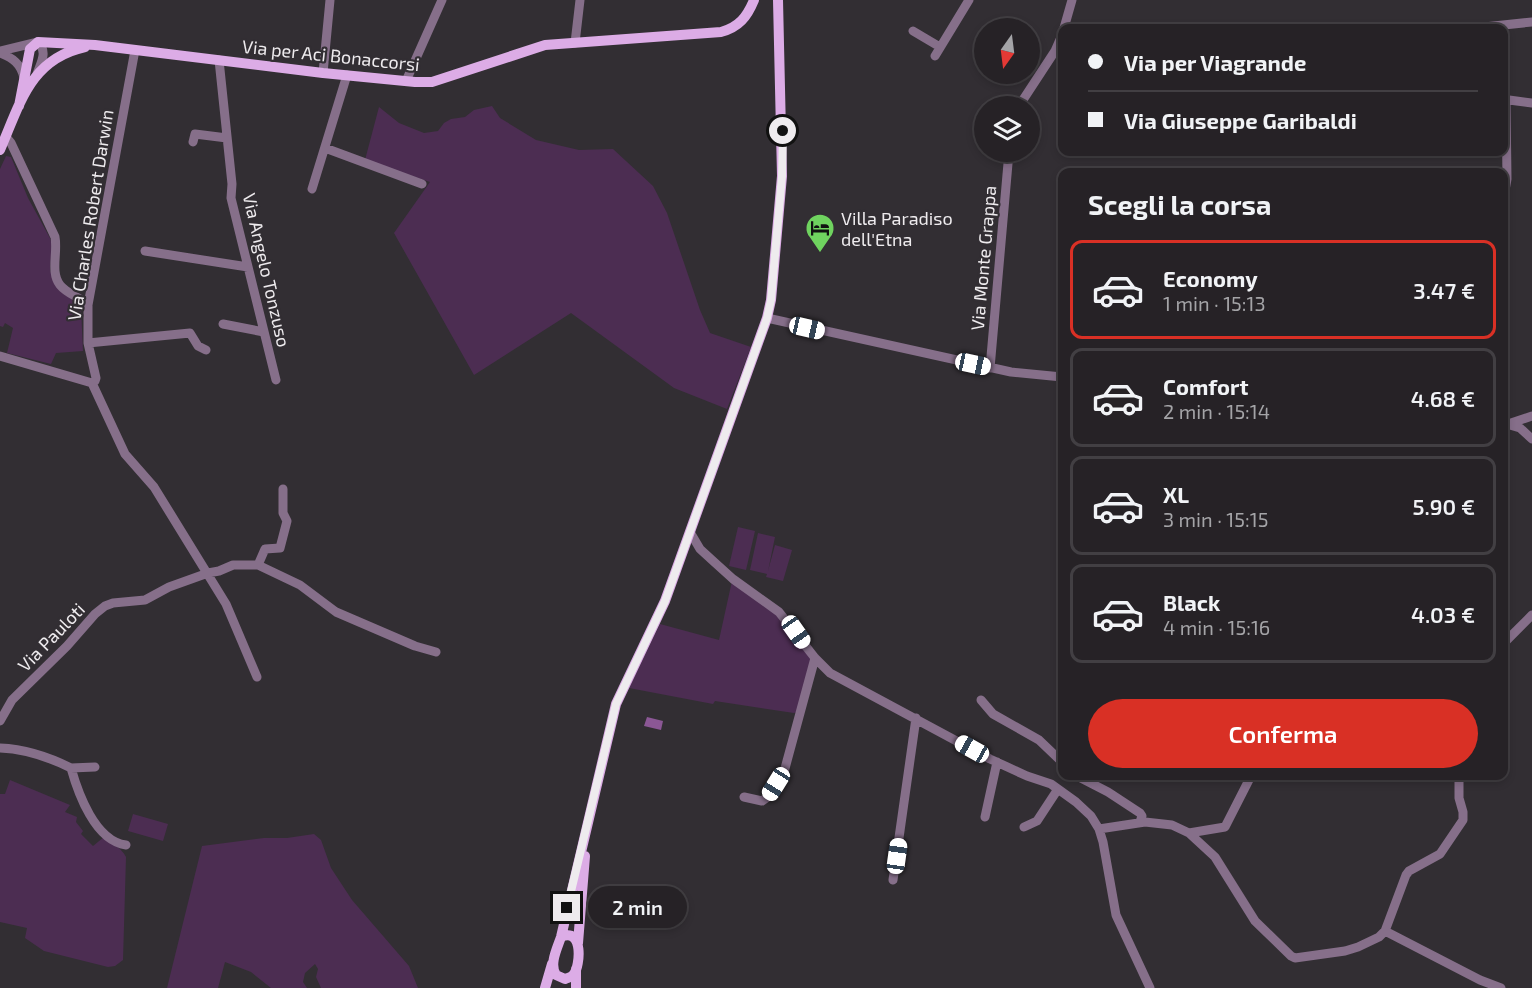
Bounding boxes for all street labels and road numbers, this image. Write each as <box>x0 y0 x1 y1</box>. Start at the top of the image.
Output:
street label: Via per Aci Bonaccorsi <box>241 35 421 75</box>
street label: Via Charles Robert Darwin <box>62 108 118 322</box>
street label: Via Monte Grappa <box>966 185 1000 331</box>
street label: Via Angelo Tonzuso <box>239 191 295 349</box>
street label: Via Pauloti <box>13 598 89 676</box>

